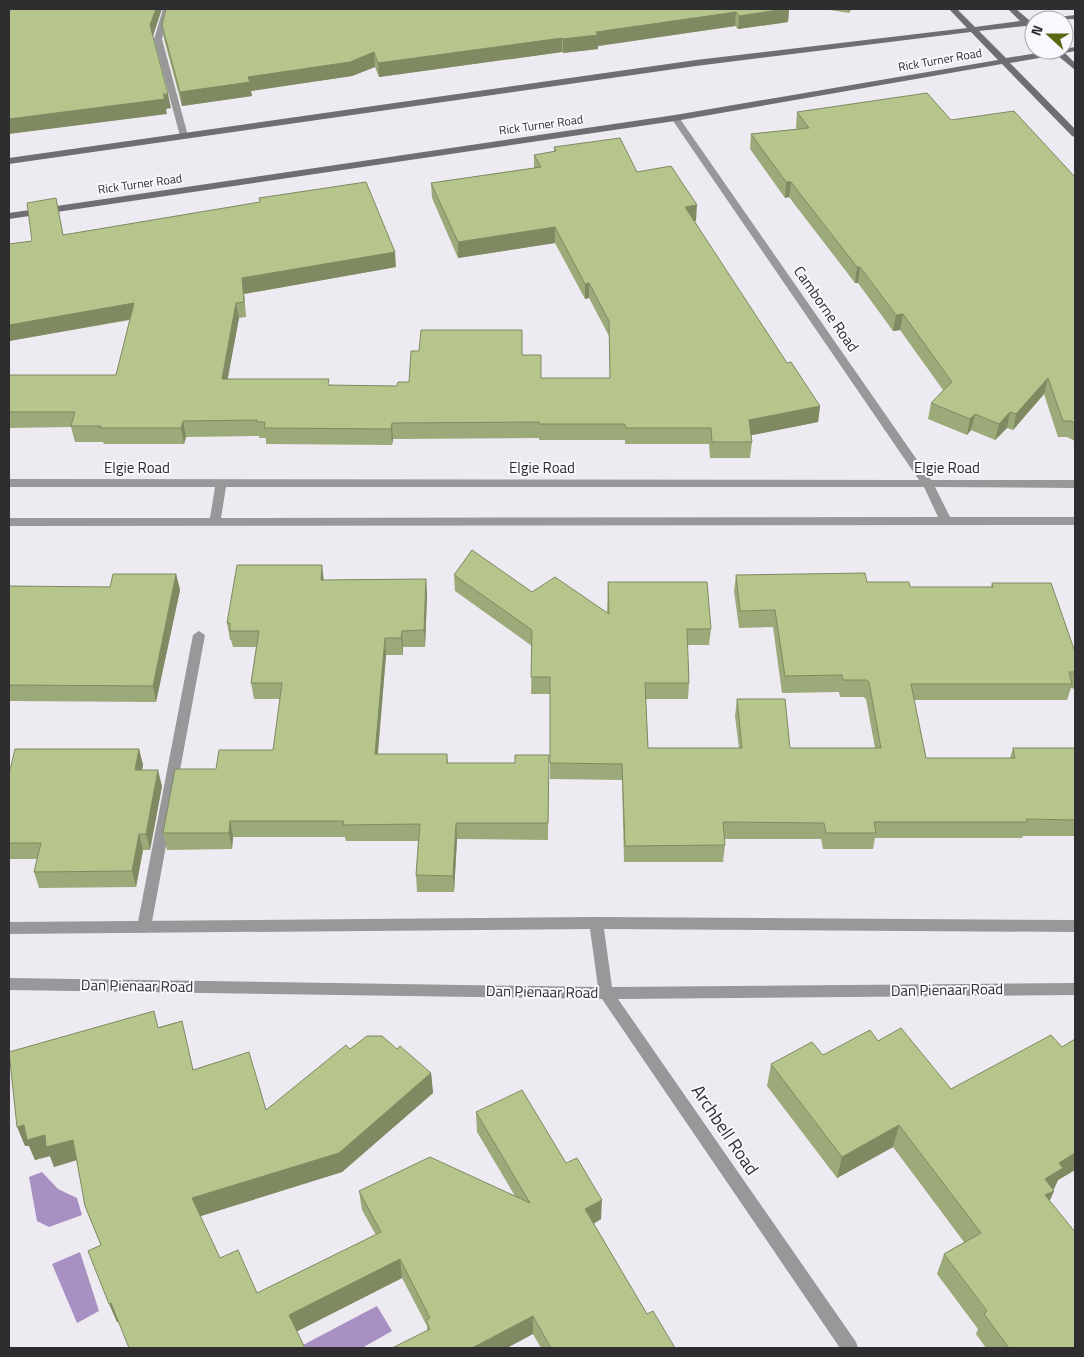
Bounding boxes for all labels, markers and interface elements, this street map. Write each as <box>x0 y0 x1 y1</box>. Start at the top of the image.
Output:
north arrow <box>1024 10 1074 60</box>
text: N <box>1025 22 1048 38</box>
street label: Rick Turner Road <box>897 43 983 76</box>
street label: Rick Turner Road <box>498 109 584 140</box>
street label: Rick Turner Road <box>97 168 183 199</box>
street label: Camborne Road <box>788 261 865 357</box>
street label: Elgie Road <box>104 456 170 479</box>
street label: Elgie Road <box>509 456 575 479</box>
street label: Elgie Road <box>914 456 980 479</box>
street label: Dan Pienaar Road <box>81 973 193 998</box>
street label: Dan Pienaar Road <box>891 977 1003 1002</box>
street label: Dan Pienaar Road <box>486 979 598 1004</box>
street label: Archbell Road <box>685 1079 766 1180</box>

